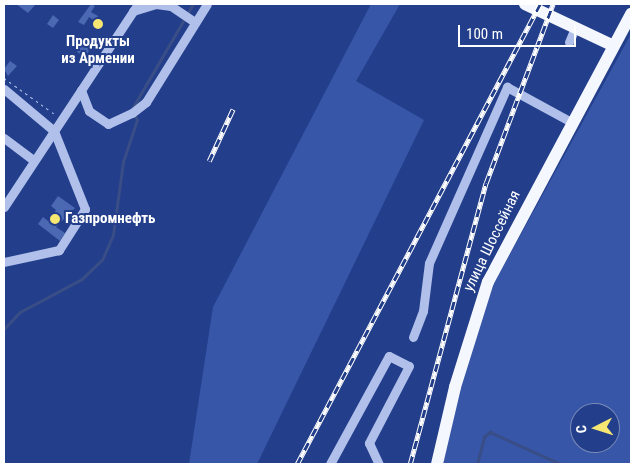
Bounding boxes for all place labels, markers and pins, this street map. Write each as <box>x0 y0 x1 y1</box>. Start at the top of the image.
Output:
marker: Продукты из Армении <box>92 18 104 30</box>
place label: Продукты из Армении <box>61 32 135 67</box>
place label: Газпромнефть <box>65 210 155 228</box>
marker: Газпромнефть <box>49 213 61 225</box>

